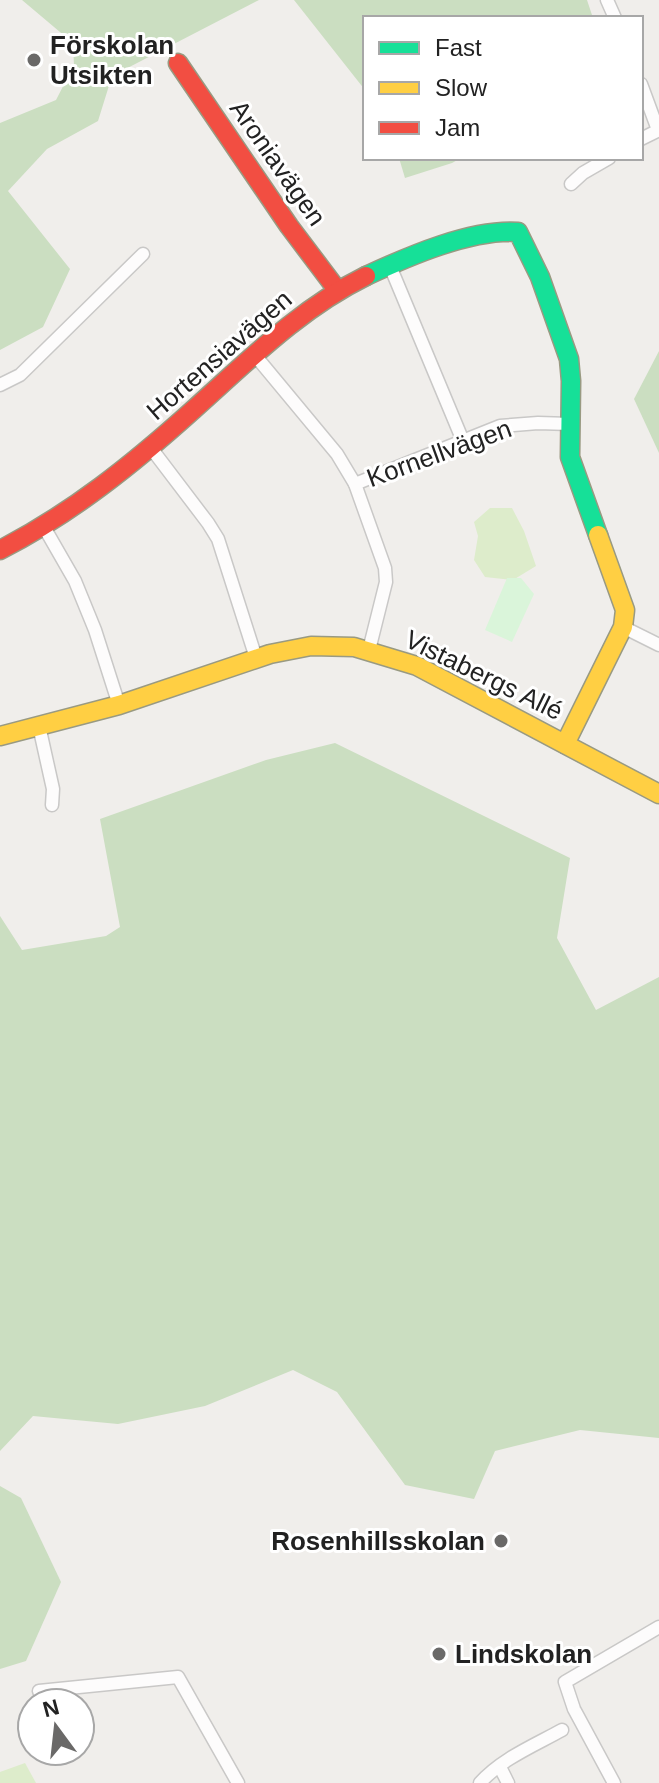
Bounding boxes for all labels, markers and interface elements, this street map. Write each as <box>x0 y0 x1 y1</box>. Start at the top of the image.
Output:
legend <box>363 16 643 160</box>
place label: Förskolan Utsikten <box>50 30 174 90</box>
text: Fast <box>435 34 482 61</box>
marker: Förskolan Utsikten <box>25 51 43 69</box>
text: Slow <box>435 74 488 101</box>
street label: Aroniavägen <box>224 95 332 231</box>
text: Jam <box>435 114 480 141</box>
street label: Hortensiavägen <box>140 284 298 426</box>
street label: Kornellvägen <box>363 413 515 493</box>
street label: Vistabergs Allé <box>400 624 568 726</box>
place label: Rosenhillsskolan <box>271 1526 485 1556</box>
marker: Rosenhillsskolan <box>492 1532 510 1550</box>
place label: Lindskolan <box>455 1639 592 1669</box>
marker: Lindskolan <box>430 1645 448 1663</box>
north arrow <box>16 1687 96 1767</box>
text: N <box>40 1694 62 1722</box>

